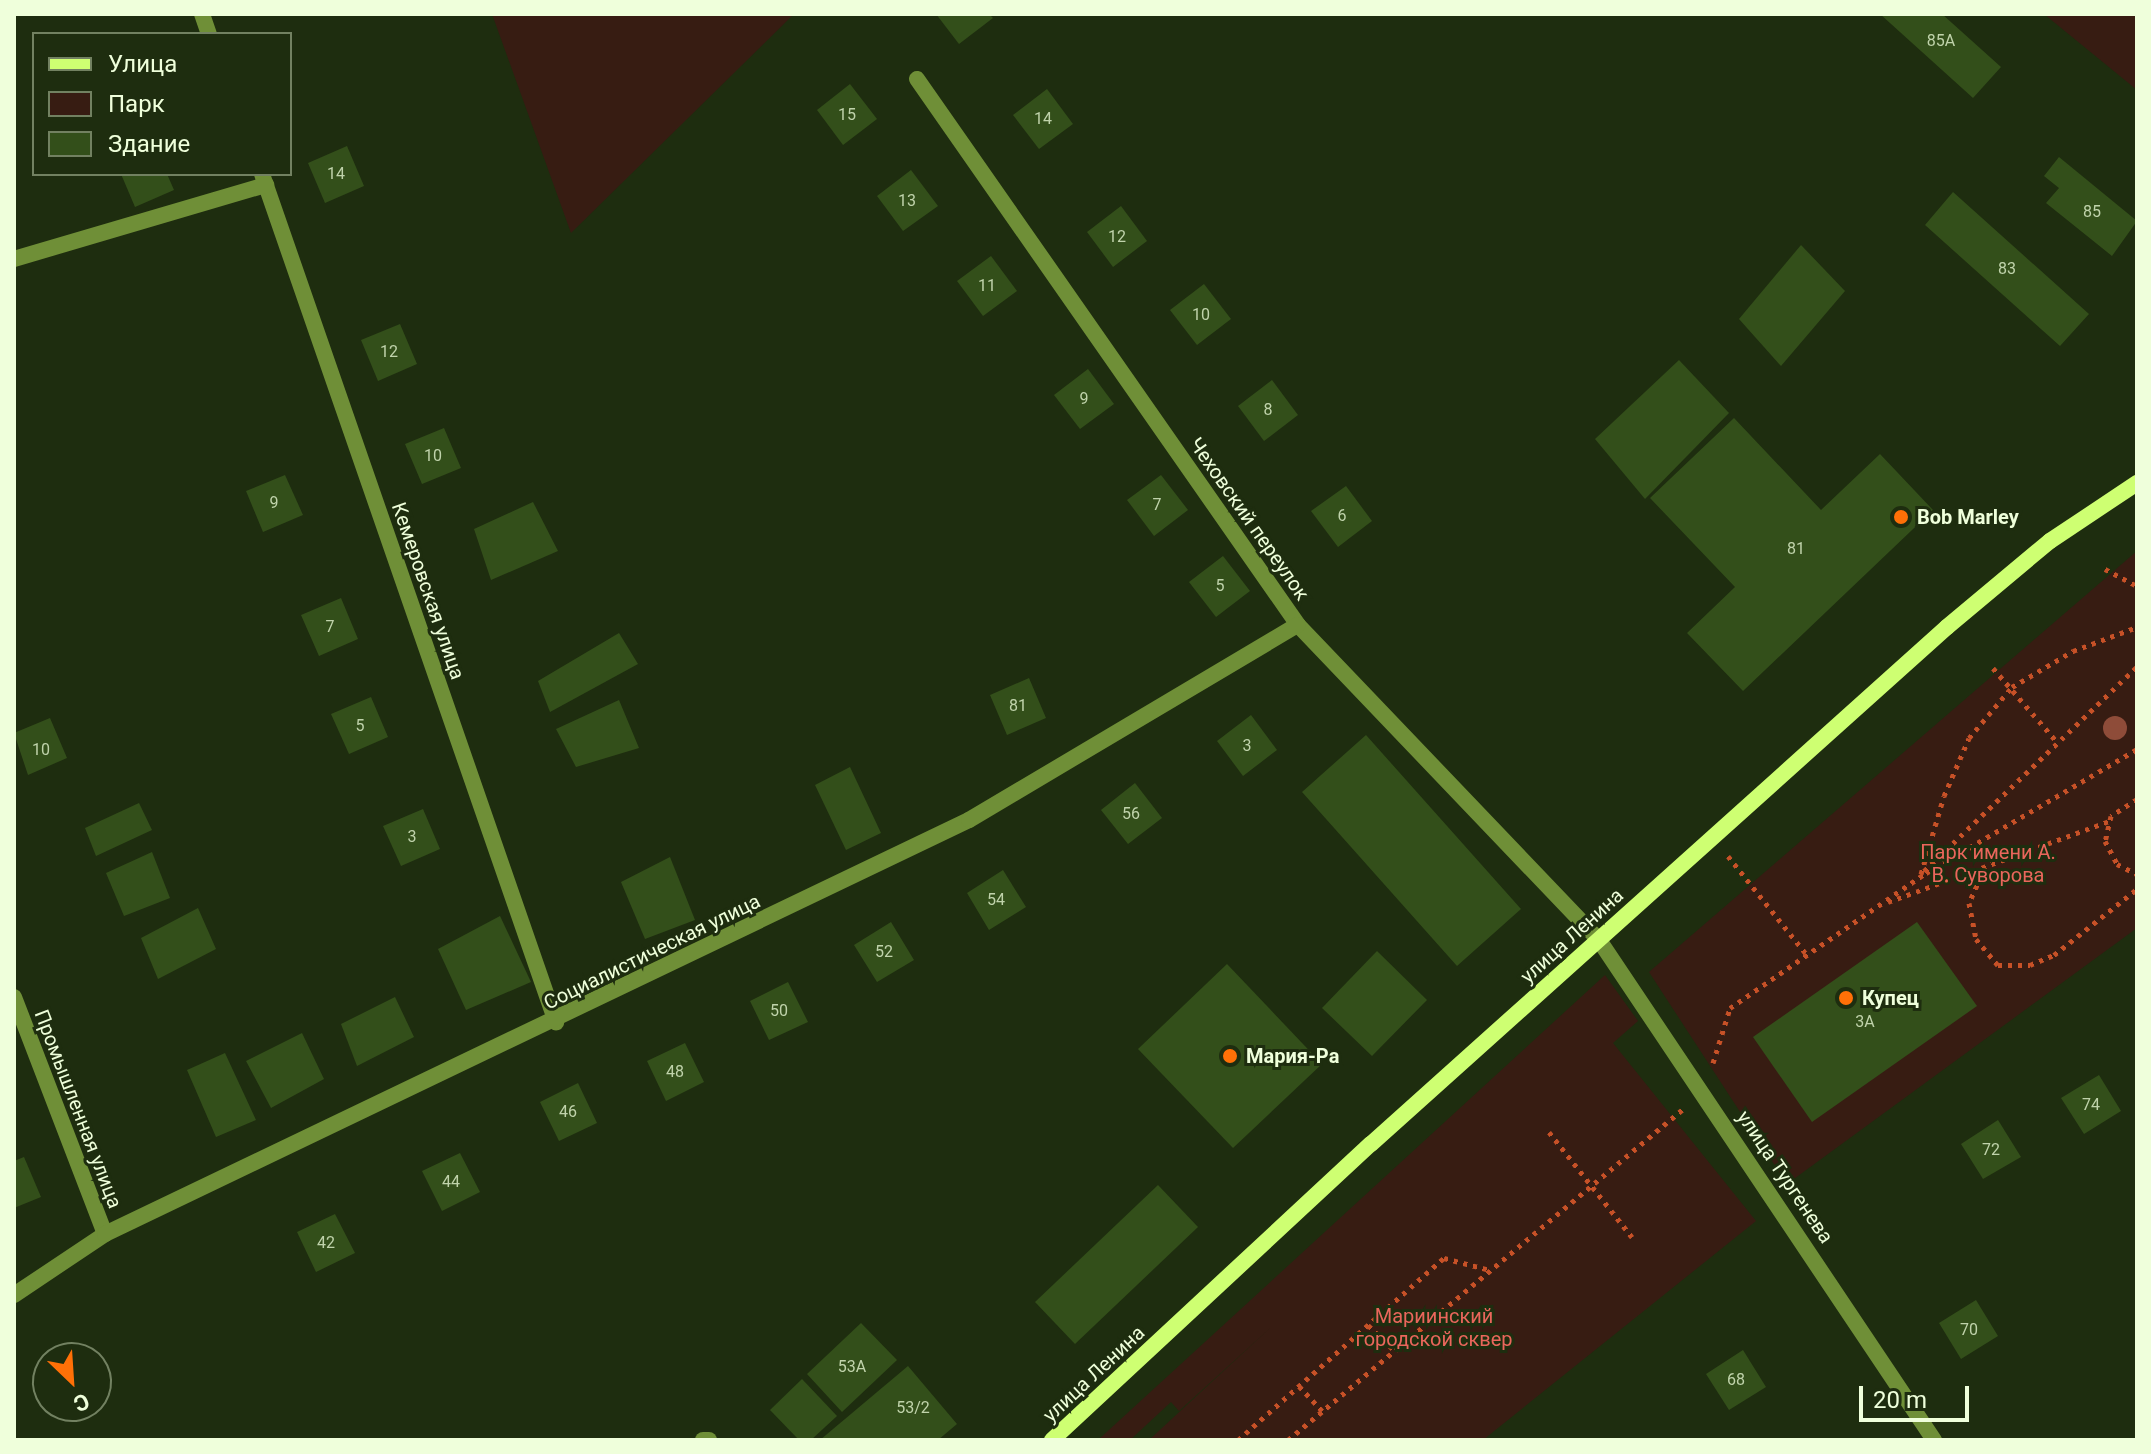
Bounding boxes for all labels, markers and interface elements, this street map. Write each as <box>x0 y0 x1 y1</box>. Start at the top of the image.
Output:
house number: 85А <box>1927 31 1955 51</box>
legend <box>32 32 292 176</box>
text: Улица <box>108 50 177 78</box>
text: Парк <box>108 90 165 118</box>
house number: 15 <box>838 105 856 125</box>
house number: 14 <box>1034 109 1052 129</box>
text: Здание <box>108 130 190 158</box>
house number: 14 <box>327 164 345 184</box>
house number: 13 <box>898 191 916 211</box>
house number: 85 <box>2083 202 2101 222</box>
house number: 12 <box>1108 227 1126 247</box>
house number: 83 <box>1998 259 2016 279</box>
house number: 11 <box>978 276 996 296</box>
house number: 10 <box>1192 305 1210 325</box>
house number: 12 <box>380 342 398 362</box>
house number: 9 <box>1080 389 1088 409</box>
house number: 8 <box>1264 400 1272 420</box>
street label: Чеховский переулок <box>1184 433 1314 605</box>
house number: 10 <box>424 446 442 466</box>
house number: 9 <box>270 493 278 513</box>
house number: 7 <box>1153 495 1161 515</box>
street label: Кемеровская улица <box>386 499 470 683</box>
place label: Bob Marley <box>1917 505 2019 529</box>
house number: 6 <box>1338 506 1346 526</box>
marker: Bob Marley <box>1892 508 1910 526</box>
house number: 81 <box>1787 539 1805 559</box>
house number: 5 <box>1216 576 1224 596</box>
house number: 7 <box>326 617 334 637</box>
house number: 81 <box>1009 696 1027 716</box>
house number: 5 <box>356 716 364 736</box>
house number: 3 <box>1243 736 1251 756</box>
house number: 10 <box>32 740 50 760</box>
house number: 56 <box>1122 804 1140 824</box>
house number: 3 <box>408 827 416 847</box>
park label: Парк имени А. В. Суворова <box>1920 841 2056 888</box>
street label: улица Ленина <box>1516 884 1628 988</box>
street label: Социалистическая улица <box>540 889 764 1015</box>
house number: 54 <box>987 890 1005 910</box>
house number: 52 <box>875 942 893 962</box>
place label: Купец <box>1862 986 1919 1010</box>
marker: Купец <box>1837 989 1855 1007</box>
house number: 50 <box>770 1001 788 1021</box>
street label: Промышленная улица <box>29 1006 127 1212</box>
house number: 3А <box>1855 1012 1875 1032</box>
place label: Мария-Ра <box>1246 1044 1339 1068</box>
marker: Мария-Ра <box>1221 1047 1239 1065</box>
house number: 48 <box>666 1062 684 1082</box>
house number: 74 <box>2082 1095 2100 1115</box>
house number: 46 <box>559 1102 577 1122</box>
street label: улица Тургенева <box>1732 1106 1838 1248</box>
house number: 72 <box>1982 1140 2000 1160</box>
house number: 44 <box>442 1172 460 1192</box>
house number: 42 <box>317 1233 335 1253</box>
park label: Мариинский городской сквер <box>1355 1305 1513 1352</box>
house number: 70 <box>1960 1320 1978 1340</box>
street label: улица Ленина <box>1038 1321 1150 1427</box>
north arrow <box>32 1342 112 1422</box>
house number: 53А <box>838 1357 866 1377</box>
house number: 68 <box>1727 1370 1745 1390</box>
scale bar <box>1863 1370 1973 1420</box>
text: 20 m <box>1873 1386 1927 1414</box>
text: С <box>70 1388 93 1417</box>
house number: 53/2 <box>896 1398 930 1418</box>

